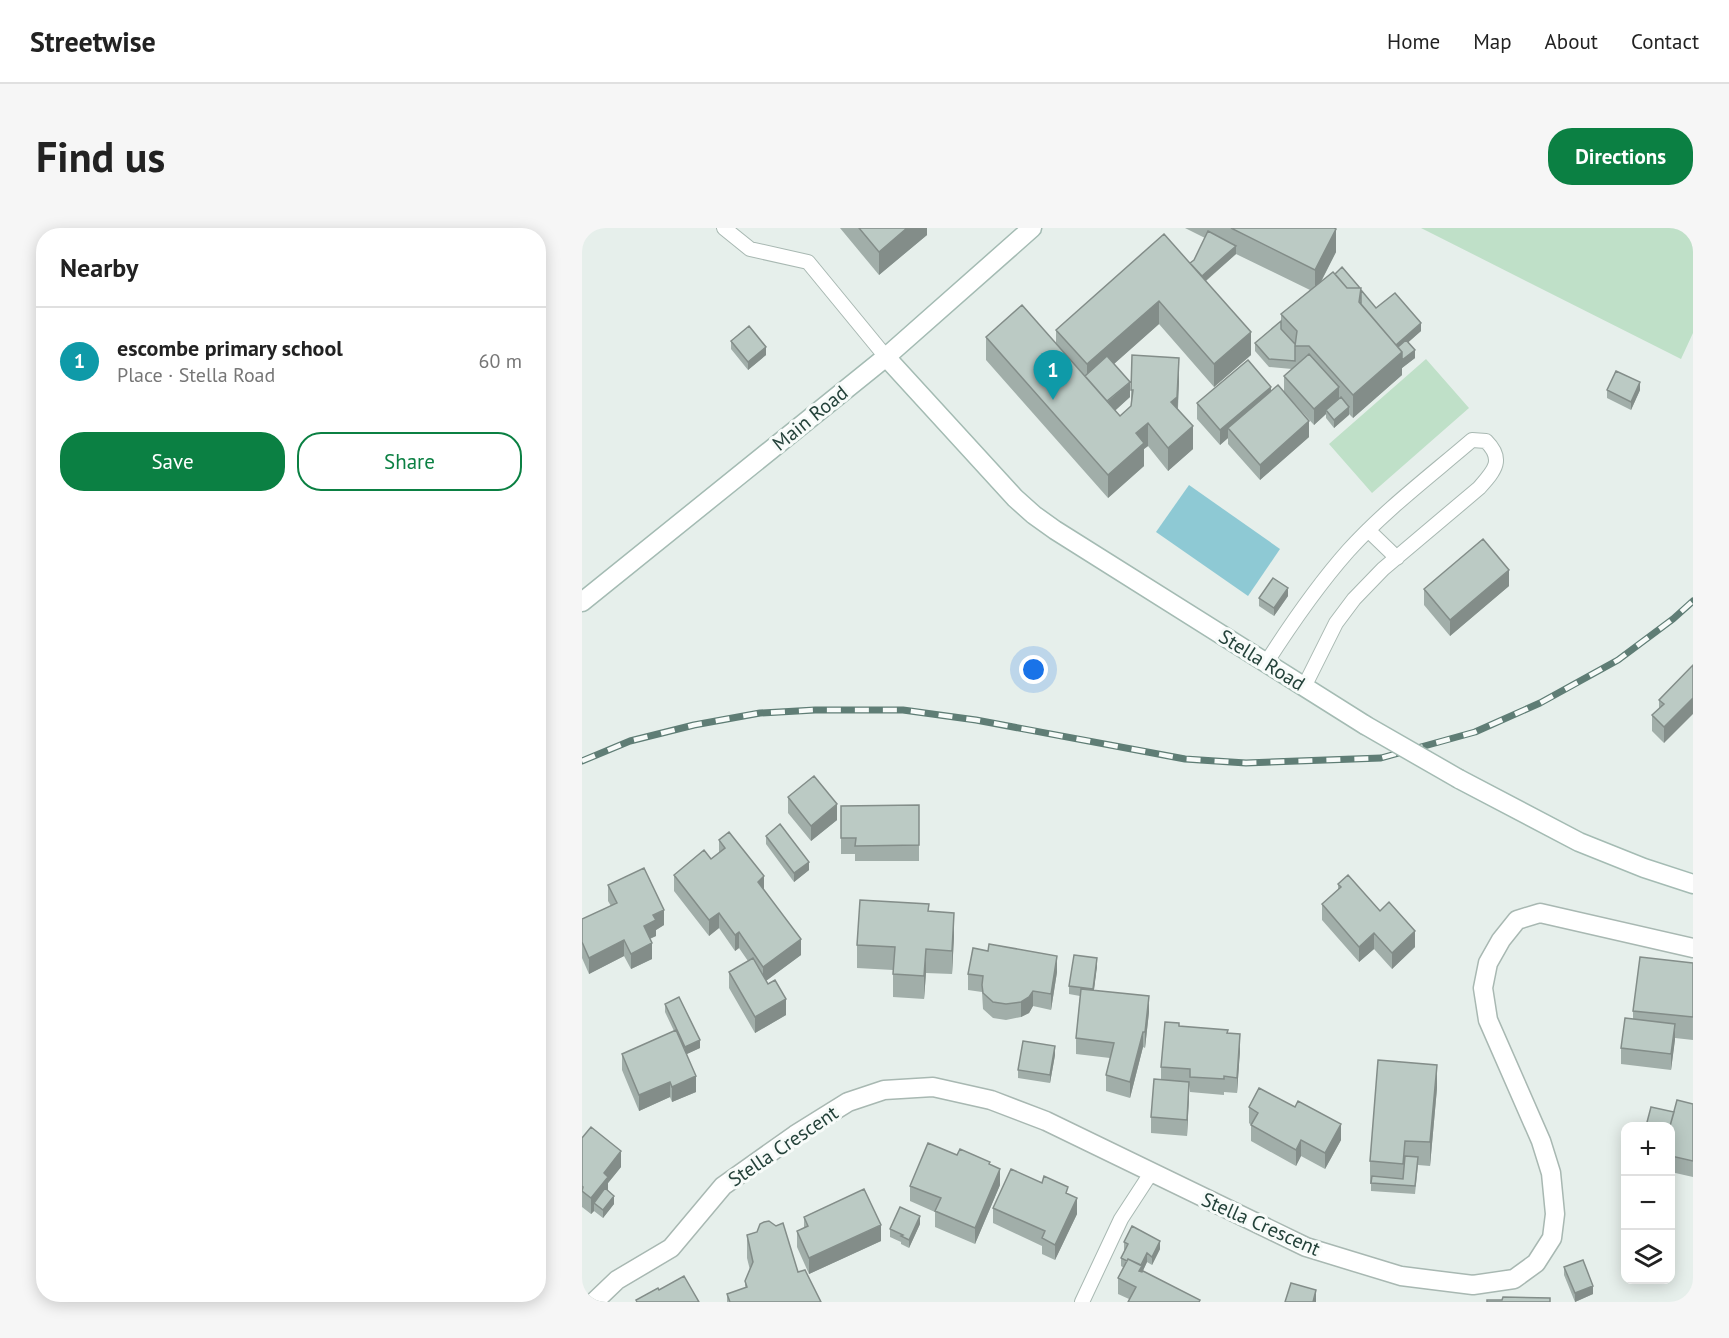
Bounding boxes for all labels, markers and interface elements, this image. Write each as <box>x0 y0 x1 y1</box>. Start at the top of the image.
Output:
text: Streetwise <box>30 23 156 60</box>
text: Home <box>1387 28 1440 55</box>
text: Map <box>1473 28 1512 55</box>
text: About <box>1545 28 1598 55</box>
text: Contact <box>1631 28 1699 55</box>
button: Directions <box>1548 128 1693 185</box>
text: Find us <box>36 129 165 184</box>
text: Nearby <box>60 251 138 284</box>
text: escombe primary school <box>117 334 343 362</box>
text: 1 <box>74 348 85 374</box>
text: 60 m <box>479 348 522 374</box>
pin: 1 <box>1034 350 1072 400</box>
text: Place · Stella Road <box>117 362 275 388</box>
street label: Main Road <box>767 380 853 456</box>
button: Save <box>60 432 285 491</box>
button: Share <box>297 432 522 491</box>
street label: Stella Road <box>1214 623 1310 697</box>
your location <box>1019 655 1048 684</box>
street label: Stella Crescent <box>723 1100 843 1192</box>
map controls <box>1621 1122 1675 1284</box>
button: + <box>1621 1122 1675 1176</box>
button: − <box>1621 1176 1675 1230</box>
street label: Stella Crescent <box>1198 1186 1325 1262</box>
button: layers <box>1621 1230 1675 1284</box>

